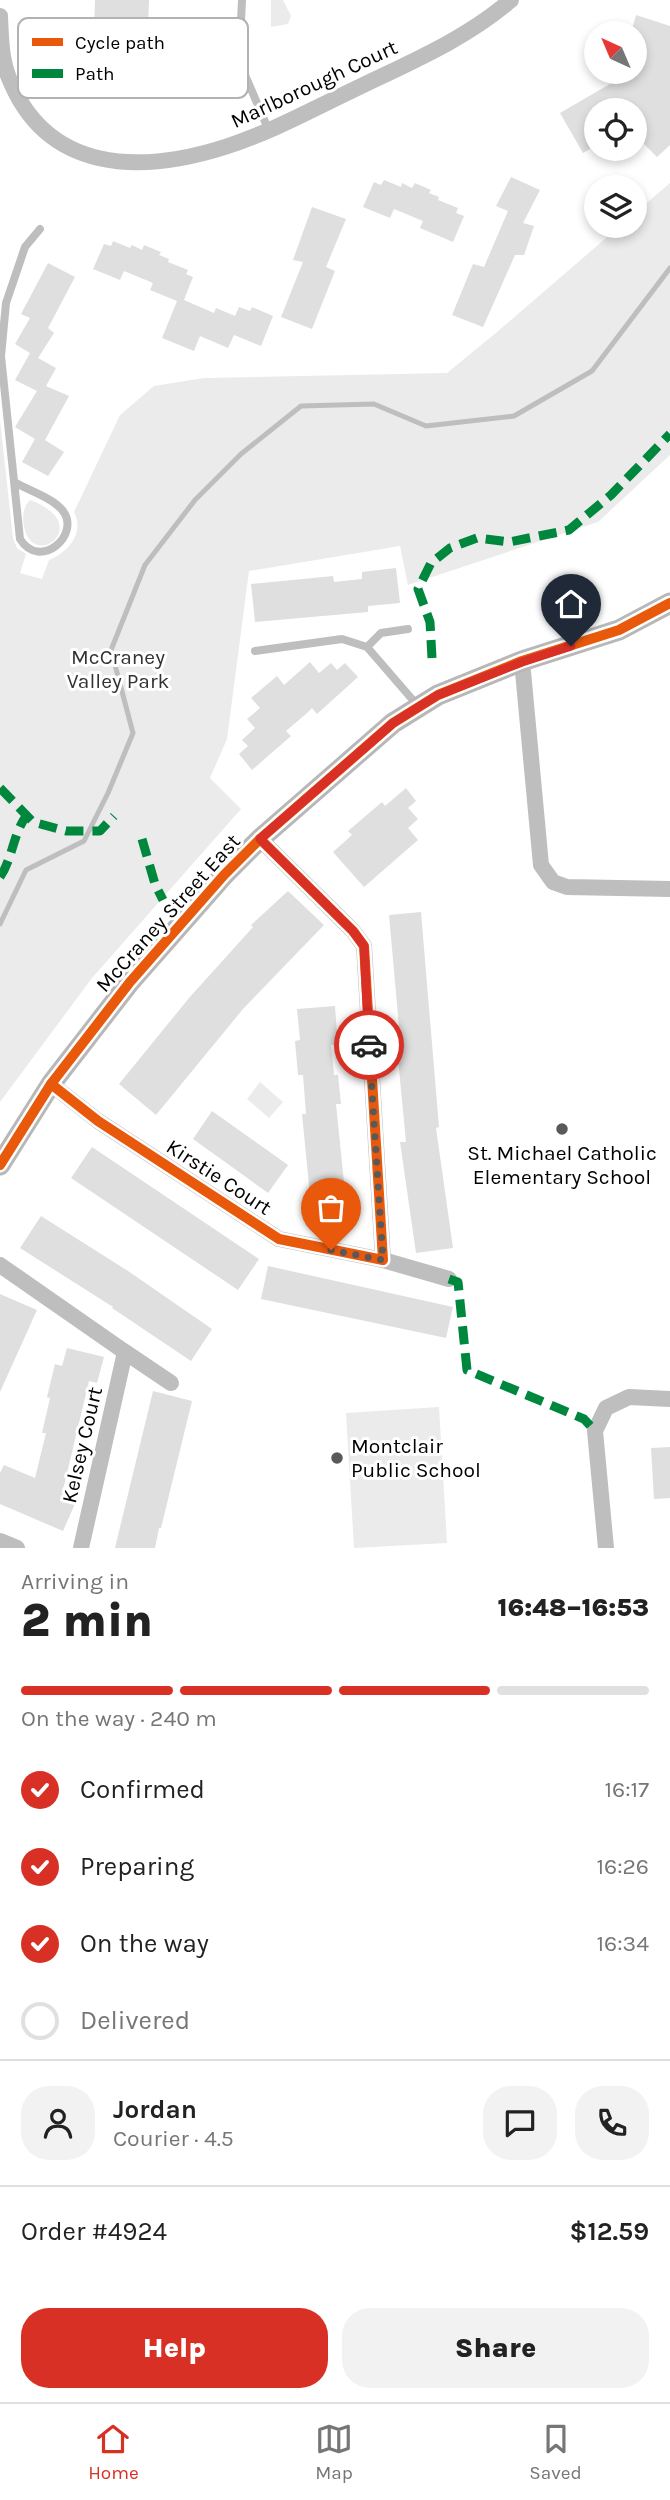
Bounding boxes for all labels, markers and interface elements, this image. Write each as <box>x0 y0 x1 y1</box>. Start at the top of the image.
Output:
legend <box>18 18 248 98</box>
north arrow <box>584 21 648 84</box>
map controls <box>584 21 647 238</box>
text: Cycle path <box>75 32 165 54</box>
street label: Marlborough Court <box>227 35 401 133</box>
text: Path <box>75 63 115 85</box>
button: locate <box>584 98 647 161</box>
button: layers <box>584 175 647 238</box>
pin <box>541 574 601 646</box>
icon: home <box>552 585 590 623</box>
park label: McCraney Valley Park <box>67 645 169 693</box>
street label: McCraney Street East <box>91 829 245 997</box>
courier <box>334 1010 404 1080</box>
icon: car <box>350 1026 388 1064</box>
marker: St. Michael Catholic Elementary School <box>554 1121 570 1137</box>
street label: Kirstie Court <box>162 1134 276 1220</box>
place label: St. Michael Catholic Elementary School <box>467 1141 657 1189</box>
pin <box>301 1178 361 1250</box>
icon: bag <box>312 1189 350 1227</box>
street label: Kelsey Court <box>57 1384 107 1505</box>
place label: Montclair Public School <box>351 1434 481 1482</box>
marker: Montclair Public School <box>329 1450 345 1466</box>
text: Arriving in <box>21 1568 129 1595</box>
text: 16:48–16:53 <box>498 1592 649 1623</box>
text: 2 min <box>21 1594 153 1648</box>
text: On the way · 240 m <box>21 1705 217 1732</box>
icon: check <box>21 1771 59 1809</box>
text: Confirmed <box>80 1774 205 1805</box>
text: 16:17 <box>605 1776 649 1803</box>
icon: check <box>21 1848 59 1886</box>
text: Preparing <box>80 1851 194 1882</box>
text: 16:26 <box>596 1853 649 1880</box>
icon: check <box>21 1925 59 1963</box>
text: On the way <box>80 1928 209 1959</box>
text: 16:34 <box>597 1930 649 1957</box>
text: Delivered <box>80 2005 190 2036</box>
button: person <box>21 2086 95 2160</box>
button: chat <box>483 2086 557 2160</box>
button: phone <box>575 2086 649 2160</box>
text: Jordan <box>113 2094 197 2125</box>
text: Courier · 4.5 <box>113 2125 234 2152</box>
text: Order #4924 <box>21 2216 167 2247</box>
text: $12.59 <box>570 2216 649 2247</box>
button: Help <box>21 2308 328 2388</box>
button: Share <box>342 2308 649 2388</box>
tab: Home <box>88 2420 139 2484</box>
tab: Map <box>315 2420 353 2484</box>
tab: Saved <box>529 2420 582 2484</box>

